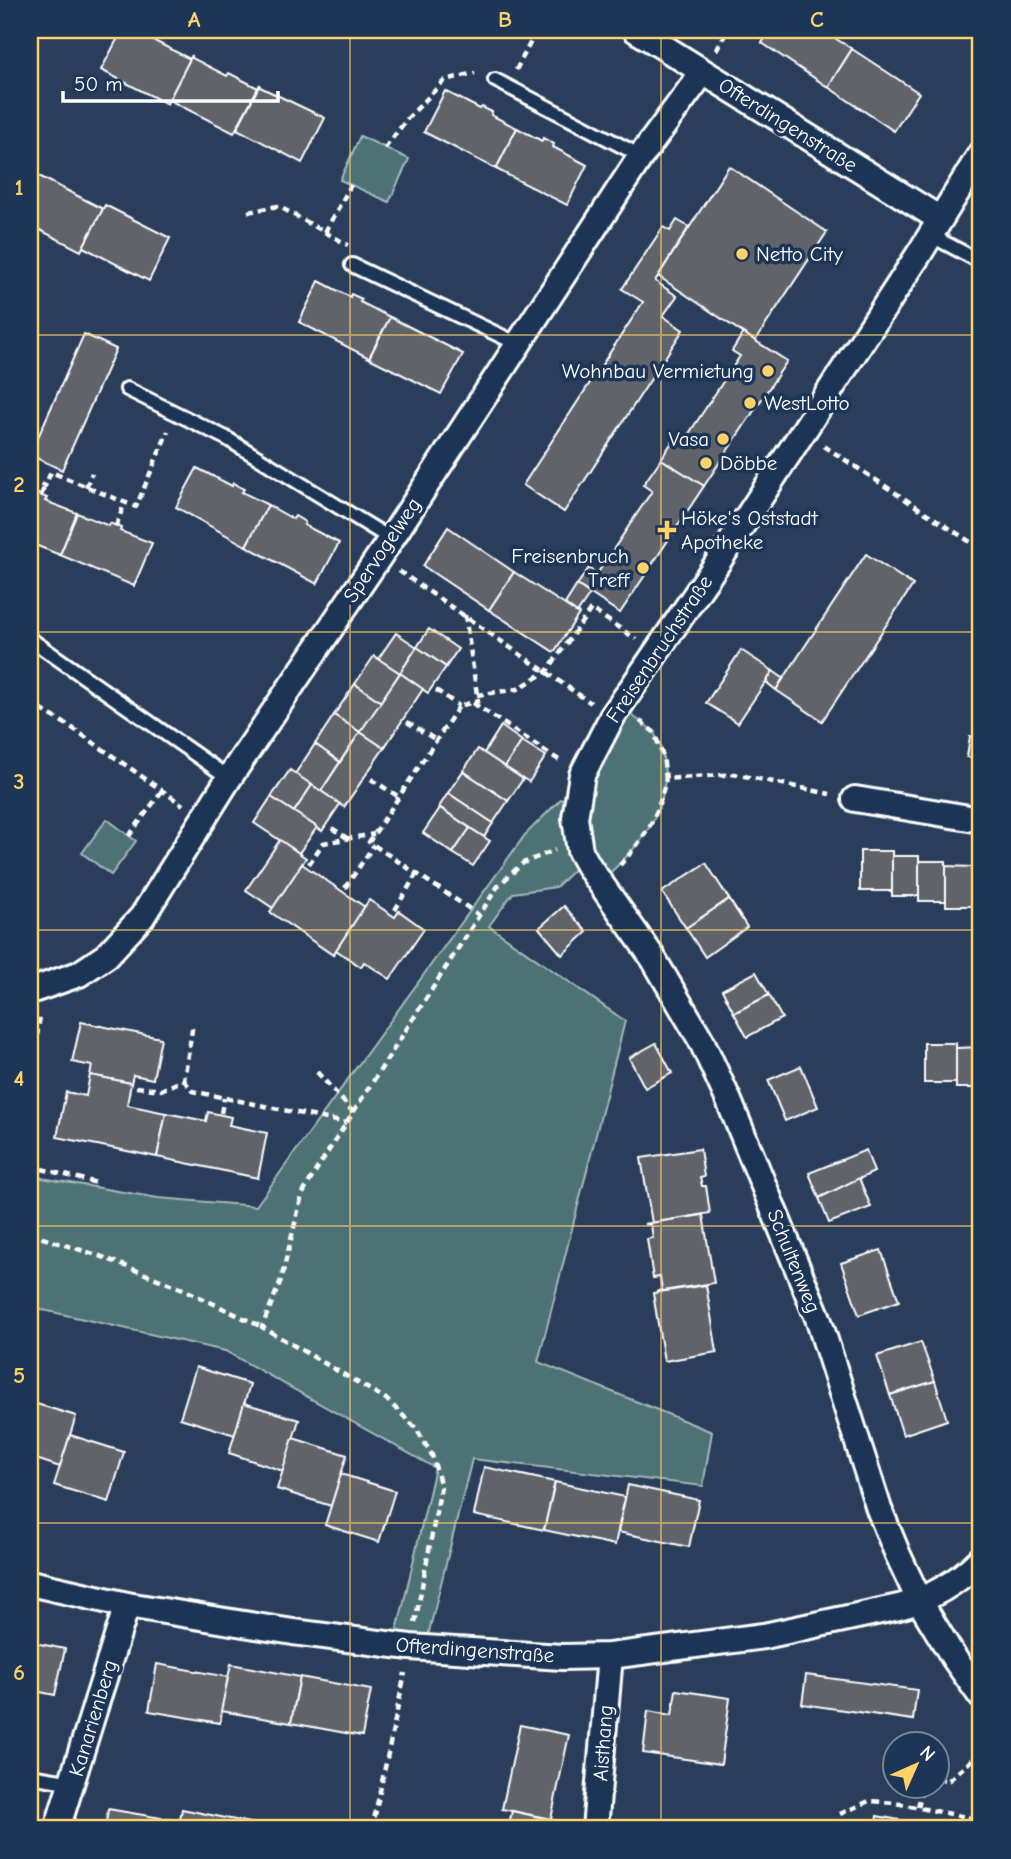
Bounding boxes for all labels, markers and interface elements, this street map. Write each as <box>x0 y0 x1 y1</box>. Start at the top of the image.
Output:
text: A <box>188 6 201 33</box>
text: B <box>498 6 512 33</box>
text: C <box>810 6 824 33</box>
scale bar <box>63 60 278 104</box>
text: 50 m <box>74 72 123 96</box>
street label: Ofterdingenstraße <box>714 73 862 177</box>
text: 1 <box>14 174 24 201</box>
place label: Netto City <box>756 242 844 266</box>
marker: Netto City <box>734 246 750 262</box>
place label: Wohnbau Vermietung <box>562 359 754 383</box>
marker: Wohnbau Vermietung <box>760 363 776 379</box>
place label: WestLotto <box>764 391 850 415</box>
marker: WestLotto <box>742 395 758 411</box>
place label: Vasa <box>669 427 709 451</box>
marker: Vasa <box>715 431 731 447</box>
place label: Döbbe <box>720 451 777 475</box>
marker: Döbbe <box>698 455 714 471</box>
text: 2 <box>13 471 25 498</box>
street label: Spervogelweg <box>338 493 426 607</box>
place label: Höke's Oststadt Apotheke <box>681 506 819 554</box>
marker: Höke's Oststadt Apotheke <box>659 522 675 538</box>
place label: Freisenbruch Treff <box>511 544 630 592</box>
marker: Freisenbruch Treff <box>635 560 651 576</box>
street label: Freisenbruchstraße <box>601 571 717 727</box>
text: 3 <box>13 768 25 795</box>
text: 4 <box>14 1065 25 1092</box>
street label: Schultenweg <box>762 1206 826 1316</box>
text: 5 <box>13 1362 25 1389</box>
street label: Ofterdingenstraße <box>395 1632 555 1668</box>
street label: Kanarienberg <box>64 1657 122 1779</box>
text: 6 <box>13 1659 25 1686</box>
street label: Aisthang <box>588 1704 618 1782</box>
north arrow <box>881 1730 951 1800</box>
text: N <box>915 1742 939 1766</box>

